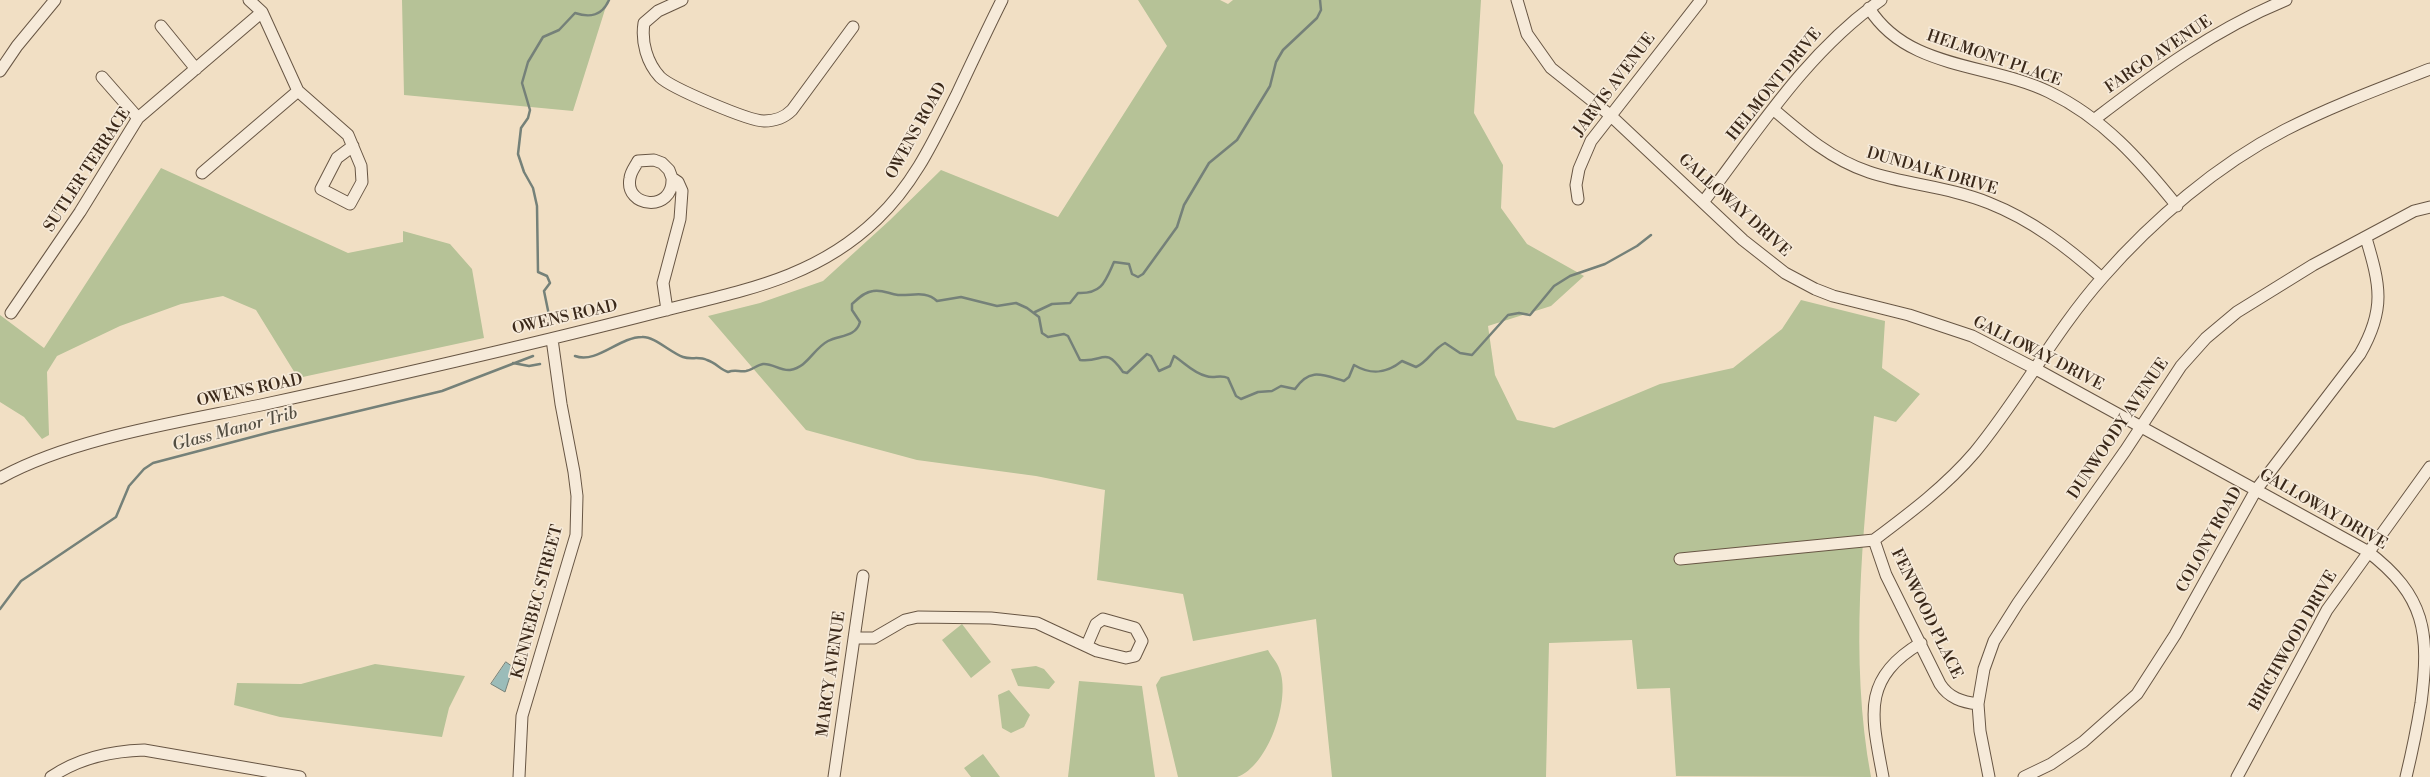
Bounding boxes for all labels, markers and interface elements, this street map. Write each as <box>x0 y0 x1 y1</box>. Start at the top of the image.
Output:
street label: FARGO AVENUE <box>2102 12 2216 98</box>
street label: HELMONT DRIVE <box>1724 25 1826 145</box>
street label: HELMONT PLACE <box>1924 27 2064 91</box>
street label: JARVIS AVENUE <box>1570 30 1660 140</box>
street label: OWENS ROAD <box>882 79 952 183</box>
street label: SUTLER TERRACE <box>41 104 135 236</box>
street label: DUNDALK DRIVE <box>1864 144 2000 200</box>
street label: GALLOWAY DRIVE <box>1674 151 1794 261</box>
street label: OWENS ROAD <box>510 297 620 339</box>
street label: GALLOWAY DRIVE <box>1969 313 2107 395</box>
street label: DUNWOODY AVENUE <box>2065 355 2173 503</box>
street label: OWENS ROAD <box>195 370 305 412</box>
water label: Glass Manor Trib <box>170 403 300 457</box>
street label: GALLOWAY DRIVE <box>2256 466 2390 554</box>
street label: COLONY ROAD <box>2173 484 2247 596</box>
street label: KENNEBEC STREET <box>508 523 568 681</box>
street label: FENWOOD PLACE <box>1886 546 1966 682</box>
street label: BIRCHWOOD DRIVE <box>2246 567 2342 715</box>
street label: MARCY AVENUE <box>814 610 850 738</box>

